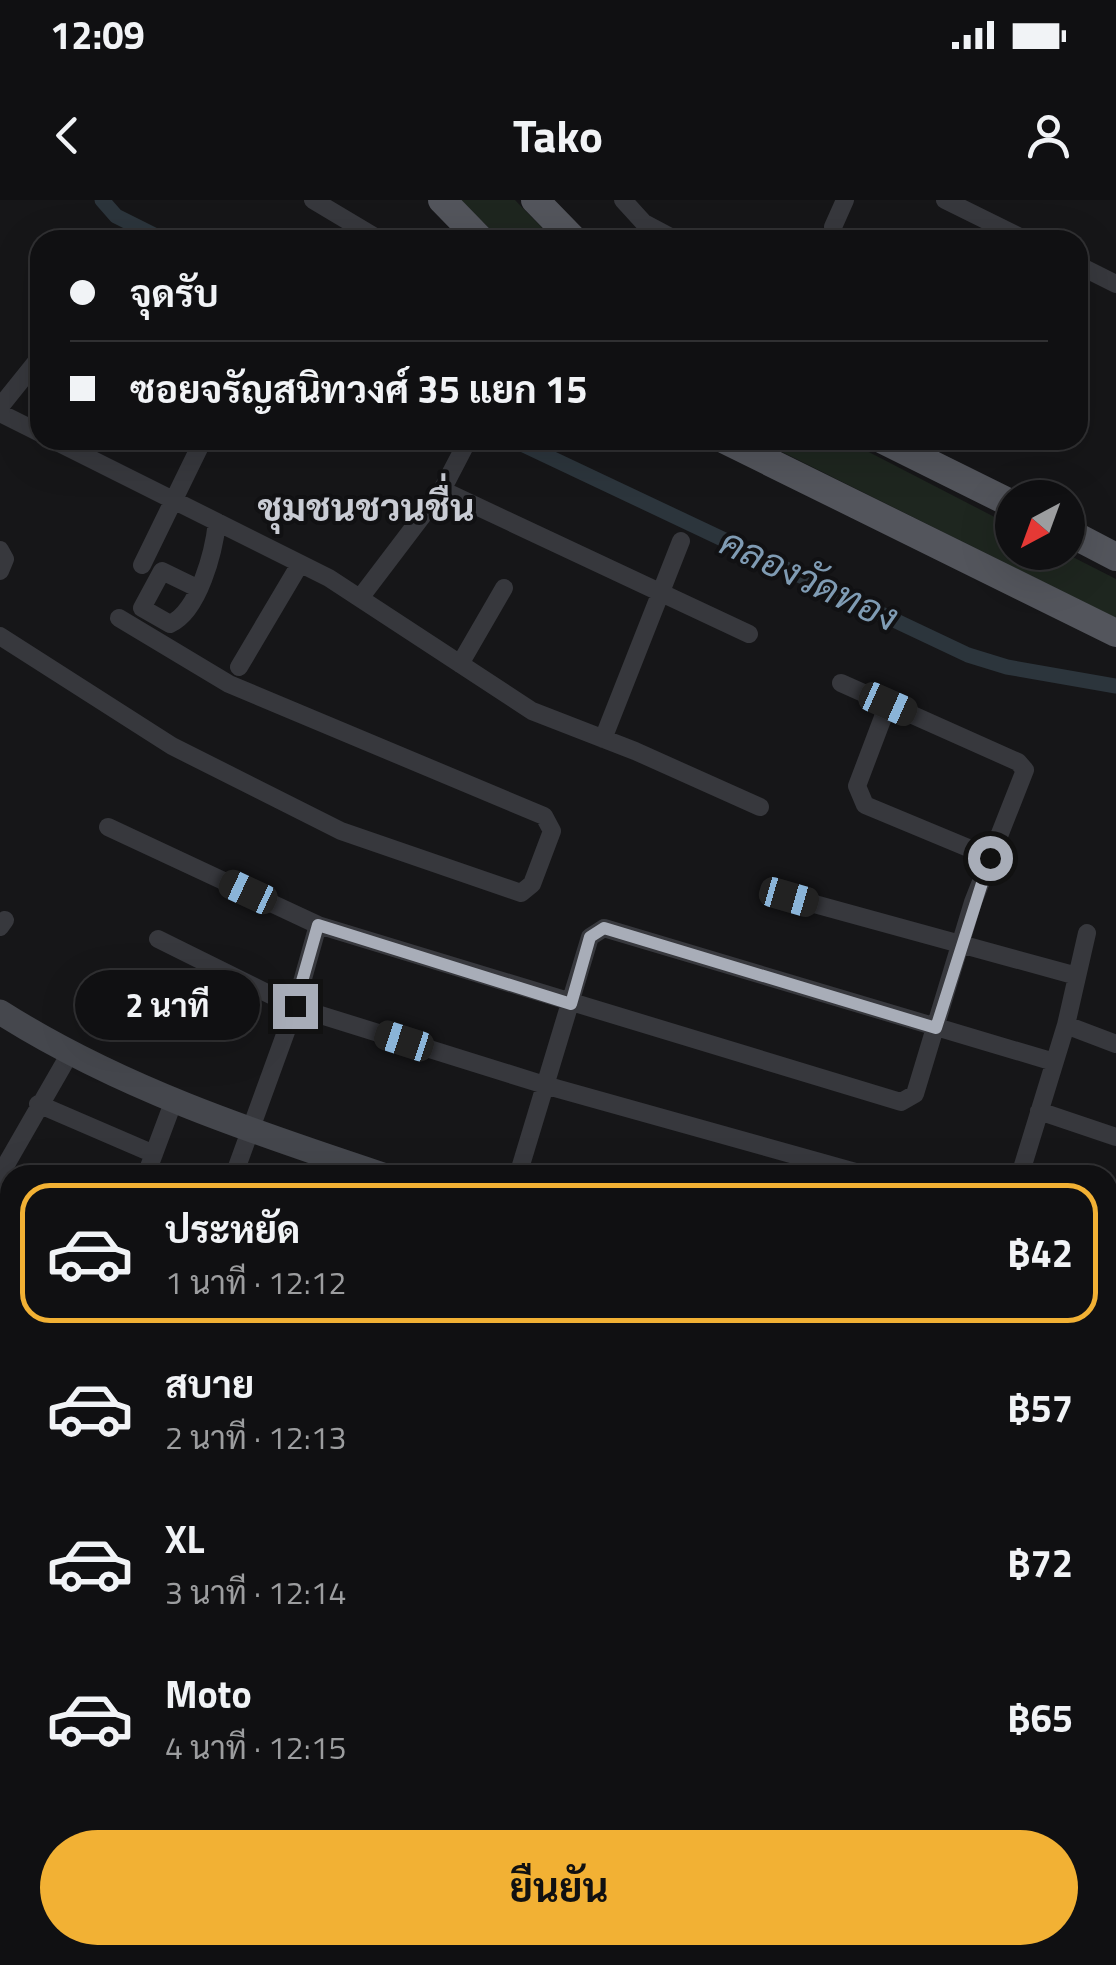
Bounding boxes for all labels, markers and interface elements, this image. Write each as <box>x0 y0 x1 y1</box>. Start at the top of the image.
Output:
text: 12:09 <box>50 6 145 64</box>
text: Tako <box>513 101 603 169</box>
icon: back <box>40 108 95 163</box>
icon: person <box>1021 108 1076 163</box>
text: จุดรับ <box>130 264 219 322</box>
text: ซอยจรัญสนิทวงศ์ 35 แยก 15 <box>130 360 588 418</box>
district label: ชุมชนชวนชื่น <box>257 473 475 536</box>
north arrow <box>995 480 1085 570</box>
map controls <box>995 480 1085 570</box>
water label: คลองวัดทอง <box>711 512 908 646</box>
car <box>854 678 922 730</box>
route start <box>968 836 1013 881</box>
car <box>214 866 282 918</box>
car <box>756 874 822 920</box>
callout: 2 นาที <box>75 971 260 1041</box>
text: 2 นาที <box>126 981 209 1029</box>
route end <box>273 984 318 1029</box>
car <box>371 1017 437 1065</box>
text: ประหยัด <box>165 1200 300 1258</box>
icon: car <box>45 1208 135 1298</box>
text: ฿42 <box>1008 1224 1073 1282</box>
text: 1 นาที · 12:12 <box>165 1258 347 1306</box>
text: สบาย <box>165 1355 254 1413</box>
icon: car <box>45 1363 135 1453</box>
text: ฿57 <box>1008 1379 1073 1437</box>
text: 2 นาที · 12:13 <box>165 1413 347 1461</box>
text: XL <box>165 1510 205 1568</box>
icon: car <box>45 1518 135 1608</box>
text: ฿72 <box>1008 1534 1073 1592</box>
text: 3 นาที · 12:14 <box>165 1568 347 1616</box>
text: Moto <box>165 1665 252 1723</box>
icon: car <box>45 1673 135 1763</box>
text: ฿65 <box>1008 1689 1073 1747</box>
text: 4 นาที · 12:15 <box>165 1723 347 1771</box>
button: ยืนยัน <box>40 1830 1078 1945</box>

